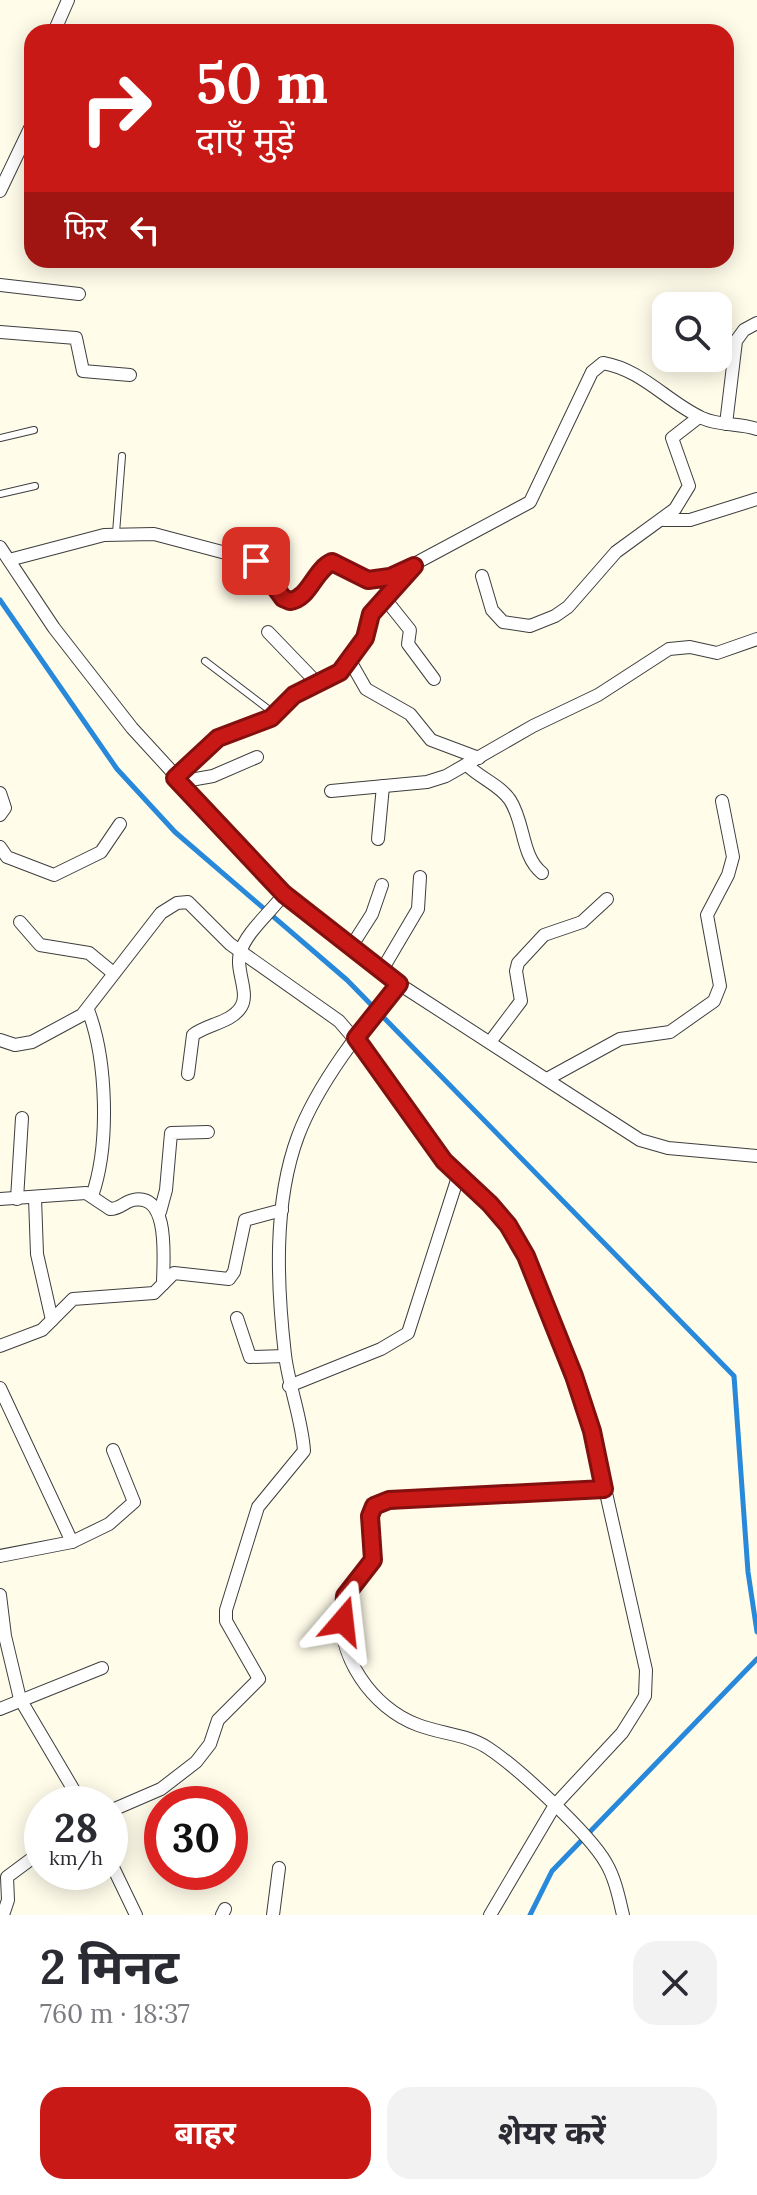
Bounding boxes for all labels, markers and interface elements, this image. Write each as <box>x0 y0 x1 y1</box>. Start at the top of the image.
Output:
text: 50 m <box>196 47 328 118</box>
icon: right <box>64 56 168 160</box>
text: दाएँ मुड़ें <box>196 117 295 163</box>
icon: left <box>123 208 167 252</box>
text: फिर <box>64 209 107 247</box>
map controls <box>652 292 732 372</box>
button: search <box>652 292 732 372</box>
pin <box>222 527 290 595</box>
icon: arrive <box>234 539 278 583</box>
position arrow <box>301 1579 385 1663</box>
speed limit sign: 30 <box>144 1786 248 1890</box>
text: 28 <box>54 1802 98 1853</box>
text: km/h <box>49 1845 103 1870</box>
text: 2 मिनट <box>40 1936 179 1997</box>
button: close <box>633 1941 717 2025</box>
text: 760 m · 18:37 <box>40 1997 190 2030</box>
button: बाहर <box>40 2087 371 2179</box>
button: शेयर करें <box>387 2087 717 2179</box>

